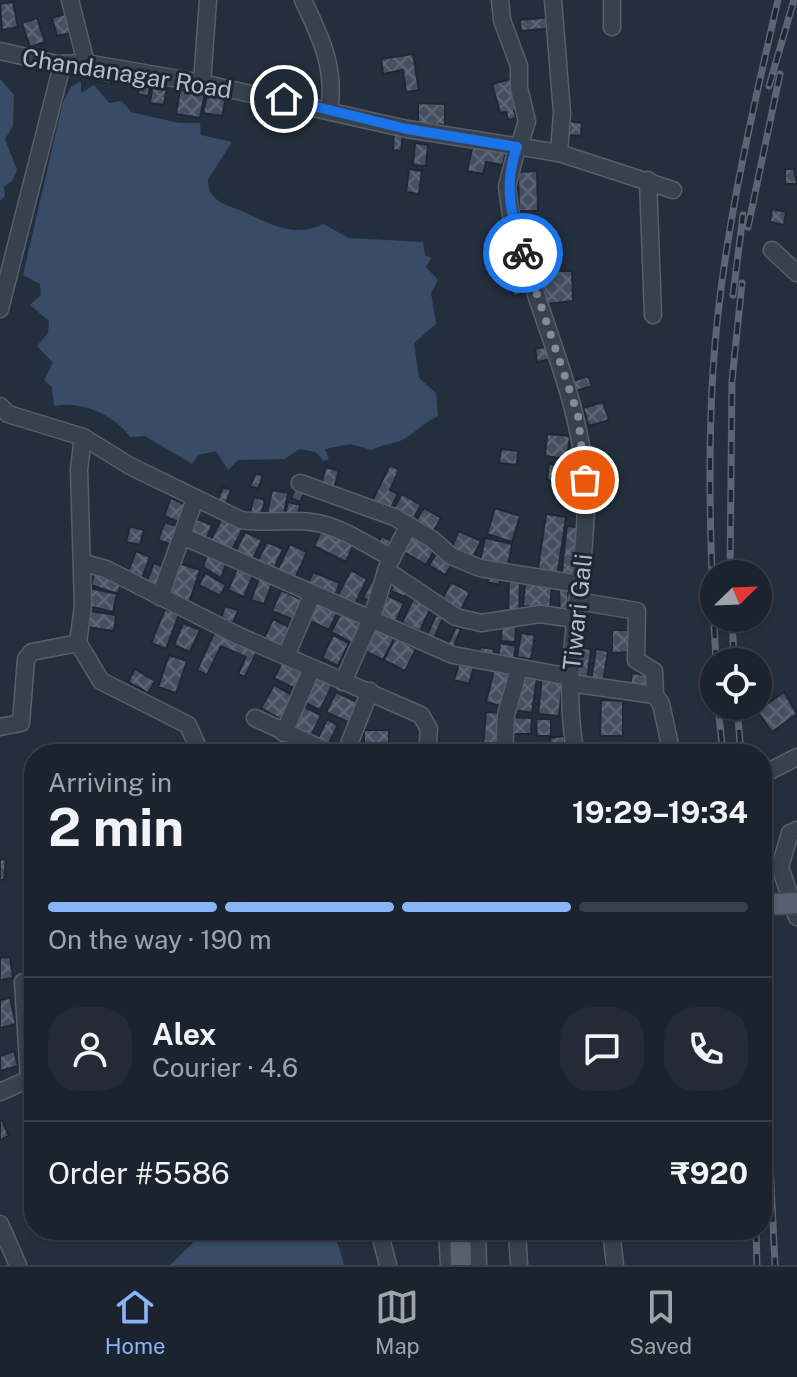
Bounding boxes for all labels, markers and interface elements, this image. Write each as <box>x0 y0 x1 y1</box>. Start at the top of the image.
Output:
street label: Chandanagar Road <box>20 43 234 103</box>
pin <box>250 65 318 133</box>
icon: home <box>262 77 306 121</box>
courier <box>483 213 563 293</box>
icon: bike <box>501 231 545 275</box>
pin <box>551 446 619 514</box>
icon: bag <box>563 458 607 502</box>
street label: Tiwari Gali <box>557 552 597 672</box>
north arrow <box>700 560 772 632</box>
map controls <box>700 560 772 720</box>
button: locate <box>700 648 772 720</box>
text: Arriving in <box>48 767 172 798</box>
text: 19:29–19:34 <box>572 794 748 830</box>
text: 2 min <box>48 797 184 858</box>
text: On the way · 190 m <box>48 924 272 955</box>
button: person <box>48 1007 132 1091</box>
button: chat <box>560 1007 644 1091</box>
button: phone <box>664 1007 748 1091</box>
text: Alex <box>152 1016 216 1052</box>
text: Courier · 4.6 <box>152 1052 298 1083</box>
text: Order #5586 <box>48 1155 230 1191</box>
text: ₹920 <box>671 1155 748 1191</box>
tab: Home <box>105 1285 165 1359</box>
tab: Map <box>375 1285 420 1359</box>
tab: Saved <box>629 1285 692 1359</box>

